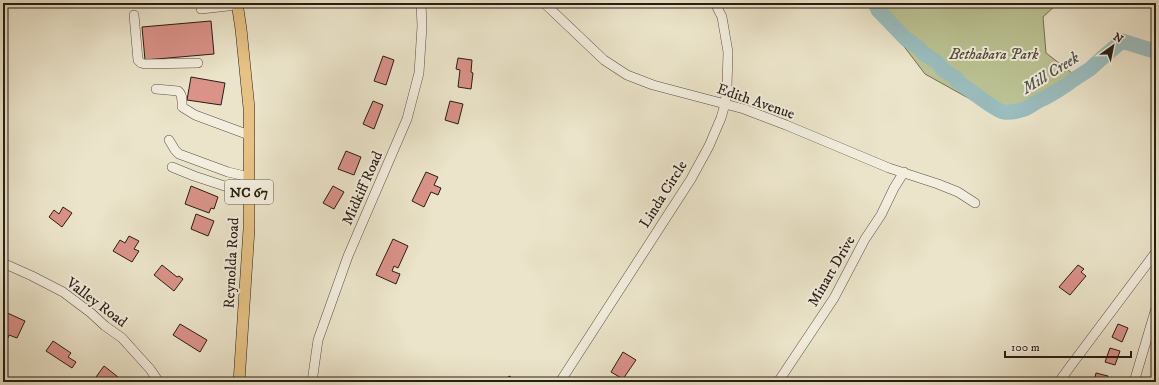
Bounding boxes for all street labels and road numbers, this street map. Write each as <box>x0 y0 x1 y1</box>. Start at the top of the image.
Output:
street label: Edith Avenue <box>714 79 797 124</box>
street label: Midkiff Road <box>338 148 387 228</box>
street label: Linda Circle <box>635 157 692 232</box>
road number: NC 67 <box>225 180 273 204</box>
street label: Reynolda Road <box>220 217 243 309</box>
street label: Minart Drive <box>804 232 859 310</box>
street label: Valley Road <box>62 273 131 332</box>

